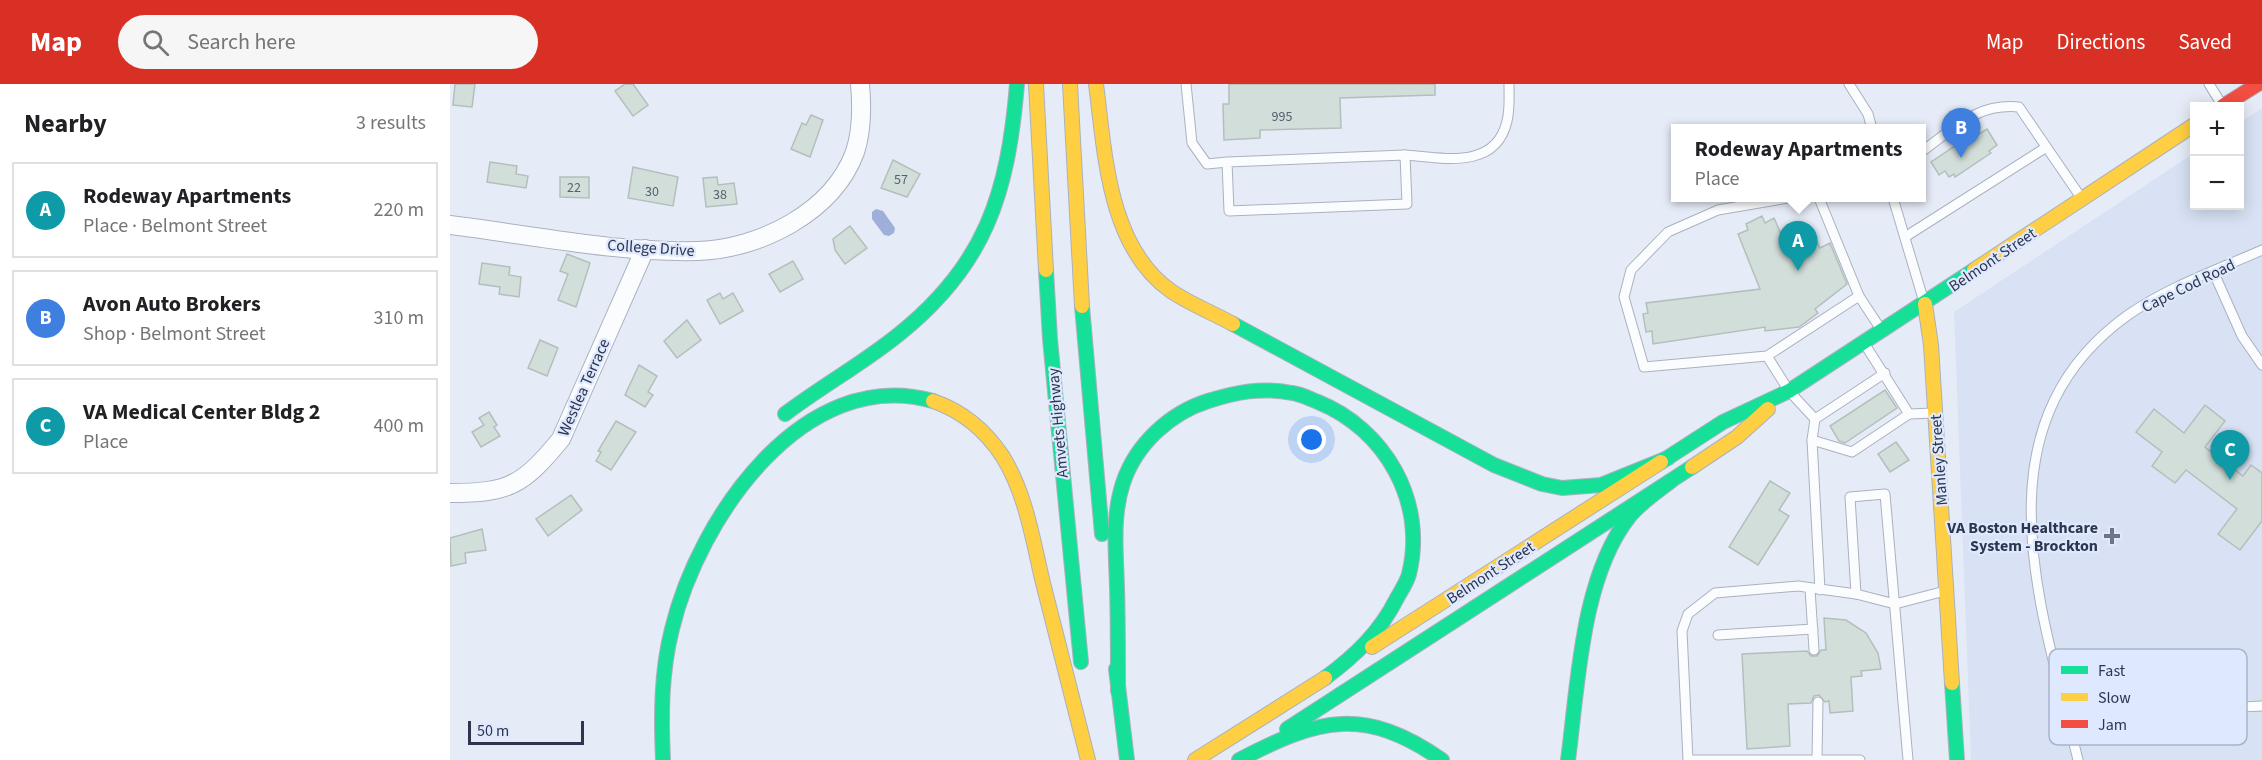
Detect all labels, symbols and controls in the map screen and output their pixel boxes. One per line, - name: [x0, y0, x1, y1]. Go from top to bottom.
- search box: [118, 15, 538, 69]
- text: Map: [30, 22, 82, 62]
- icon: search: [139, 26, 172, 59]
- text: Search here: [187, 26, 296, 58]
- text: Map: [1986, 27, 2024, 57]
- text: Directions: [2057, 27, 2145, 57]
- text: Saved: [2178, 27, 2232, 57]
- map controls: [2190, 102, 2244, 210]
- button: +: [2190, 102, 2244, 156]
- text: Nearby: [24, 105, 107, 142]
- house number: 995: [1272, 107, 1292, 127]
- text: 3 results: [356, 109, 426, 137]
- pin: B: [1942, 109, 1980, 158]
- popup: [1671, 124, 1926, 202]
- text: Rodeway Apartments: [1694, 133, 1903, 165]
- button: −: [2190, 156, 2244, 210]
- text: Place: [1694, 165, 1740, 193]
- house number: 57: [894, 170, 908, 190]
- house number: 22: [567, 178, 581, 198]
- text: Rodeway Apartments: [83, 180, 291, 212]
- house number: 30: [645, 182, 659, 202]
- house number: 38: [713, 185, 727, 205]
- text: A: [40, 196, 51, 224]
- text: 220 m: [374, 196, 424, 224]
- text: Place · Belmont Street: [83, 212, 267, 240]
- pin: A: [1778, 222, 1818, 271]
- street label: Belmont Street: [1945, 222, 2041, 297]
- street label: College Drive: [607, 234, 695, 262]
- street label: Cape Cod Road: [2138, 254, 2239, 318]
- text: Avon Auto Brokers: [83, 288, 261, 320]
- text: B: [39, 304, 52, 332]
- text: 310 m: [374, 304, 424, 332]
- text: Shop · Belmont Street: [83, 320, 266, 348]
- street label: Westlea Terrace: [553, 335, 615, 440]
- street label: Amvets Highway: [1042, 366, 1074, 479]
- text: VA Medical Center Bldg 2: [83, 396, 320, 428]
- text: C: [40, 412, 51, 440]
- text: 400 m: [374, 412, 424, 440]
- street label: Manley Street: [1925, 413, 1953, 506]
- your location: [1297, 425, 1326, 454]
- text: Place: [83, 428, 128, 456]
- pin: C: [2210, 430, 2250, 480]
- place label: VA Boston Healthcare System - Brockton: [1946, 517, 2098, 557]
- marker: VA Boston Healthcare System - Brockton: [2103, 527, 2121, 545]
- street label: Belmont Street: [1442, 536, 1539, 610]
- legend: [2049, 649, 2247, 745]
- text: Fast: [2098, 660, 2126, 682]
- text: Slow: [2098, 687, 2131, 709]
- text: Jam: [2098, 714, 2127, 736]
- scale bar: [468, 718, 584, 746]
- text: 50 m: [477, 720, 509, 742]

